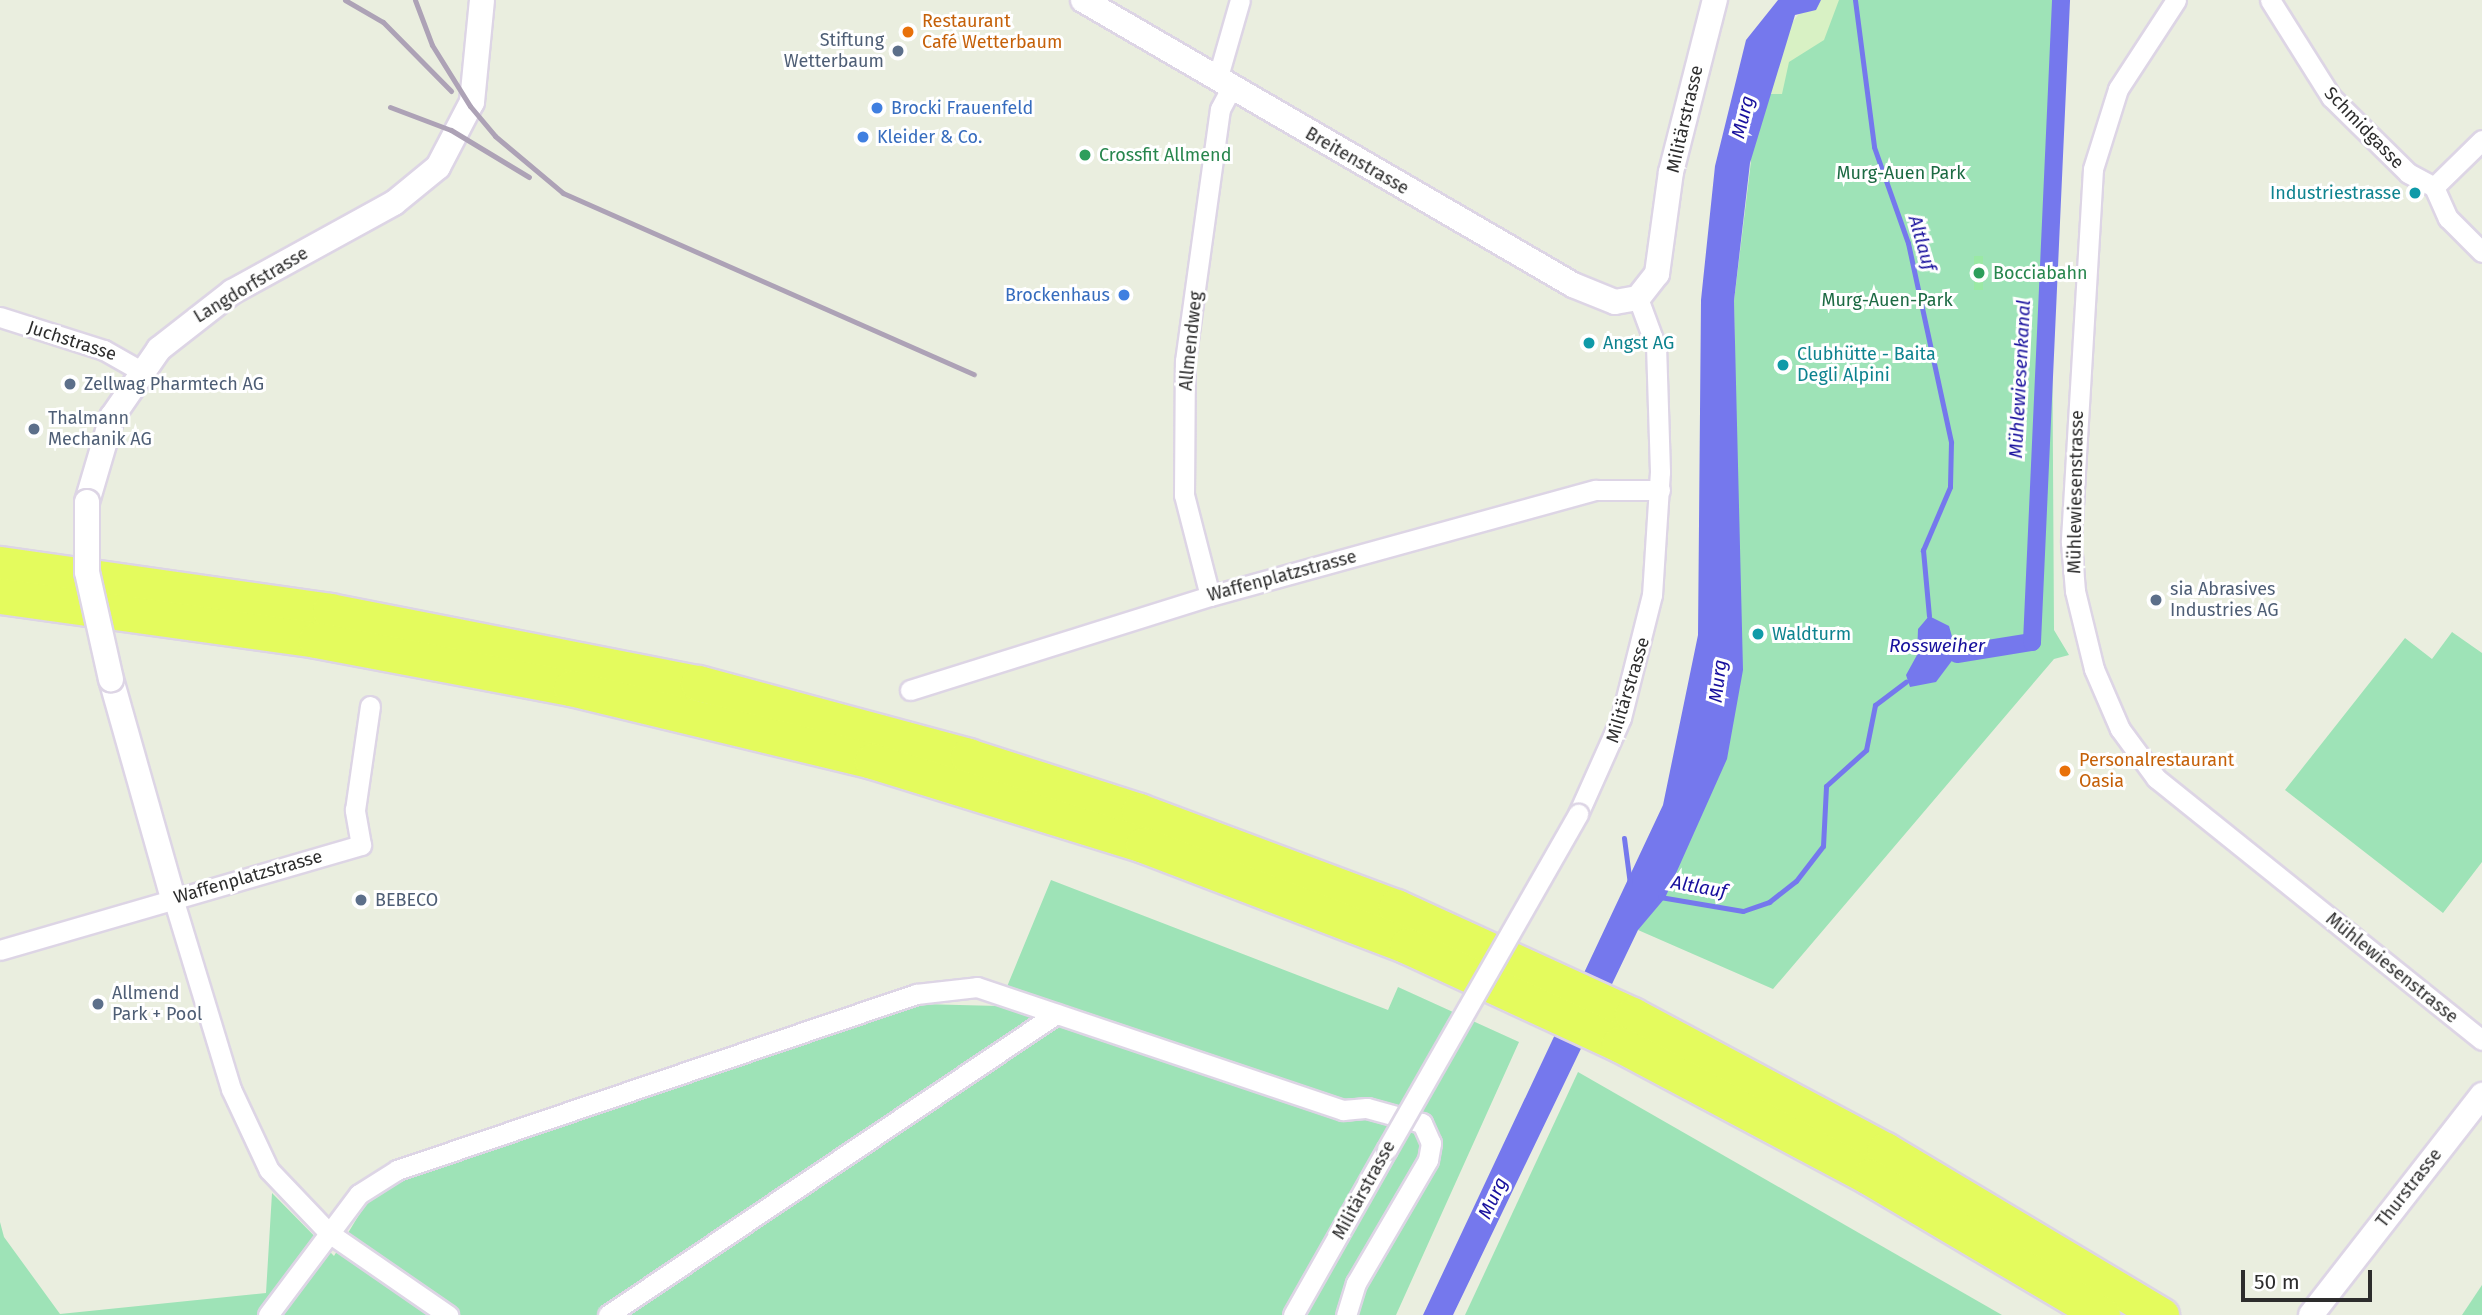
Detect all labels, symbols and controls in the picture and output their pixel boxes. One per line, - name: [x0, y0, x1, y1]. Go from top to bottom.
- place label: Restaurant Café Wetterbaum: [922, 11, 1062, 54]
- marker: Restaurant Café Wetterbaum: [900, 24, 916, 40]
- place label: Stiftung Wetterbaum: [784, 30, 884, 72]
- marker: Stiftung Wetterbaum: [890, 43, 906, 59]
- street label: Militärstrasse: [1662, 63, 1708, 175]
- street label: Schmidgasse: [2320, 83, 2408, 173]
- water label: Murg: [1727, 93, 1759, 141]
- place label: Brocki Frauenfeld: [891, 97, 1033, 119]
- marker: Brocki Frauenfeld: [869, 100, 885, 116]
- street label: Breitenstrasse: [1301, 123, 1413, 199]
- place label: Kleider & Co.: [877, 126, 982, 148]
- marker: Kleider & Co.: [855, 129, 871, 145]
- place label: Crossfit Allmend: [1099, 144, 1231, 166]
- marker: Crossfit Allmend: [1077, 147, 1093, 163]
- park label: Murg-Auen Park: [1837, 162, 1965, 184]
- place label: Industriestrasse: [2270, 182, 2401, 204]
- marker: Industriestrasse: [2407, 185, 2423, 201]
- water label: Altlauf: [1903, 213, 1941, 273]
- street label: Langdorfstrasse: [190, 242, 312, 328]
- place label: Bocciabahn: [1993, 262, 2088, 284]
- marker: Bocciabahn: [1971, 265, 1987, 281]
- place label: Brockenhaus: [1005, 284, 1110, 306]
- marker: Brockenhaus: [1116, 287, 1132, 303]
- park label: Murg-Auen-Park: [1821, 289, 1953, 311]
- street label: Allmendweg: [1175, 290, 1207, 392]
- water label: Mühlewiesenkanal: [2004, 299, 2036, 459]
- street label: Juchstrasse: [25, 316, 119, 366]
- place label: Angst AG: [1603, 332, 1674, 354]
- marker: Angst AG: [1581, 335, 1597, 351]
- place label: Clubhütte - Baita Degli Alpini: [1797, 344, 1936, 386]
- marker: Clubhütte - Baita Degli Alpini: [1775, 357, 1791, 373]
- place label: Zellwag Pharmtech AG: [84, 373, 264, 395]
- marker: Zellwag Pharmtech AG: [62, 376, 78, 392]
- place label: Thalmann Mechanik AG: [48, 408, 152, 450]
- street label: Mühlewiesenstrasse: [2064, 410, 2088, 574]
- marker: Thalmann Mechanik AG: [26, 421, 42, 437]
- street label: Waffenplatzstrasse: [1205, 546, 1359, 606]
- place label: sia Abrasives Industries AG: [2170, 579, 2279, 622]
- marker: sia Abrasives Industries AG: [2148, 592, 2164, 608]
- place label: Waldturm: [1772, 623, 1851, 645]
- marker: Waldturm: [1750, 626, 1766, 642]
- street label: Militärstrasse: [1602, 634, 1654, 746]
- water label: Rossweiher: [1889, 635, 1985, 657]
- water label: Murg: [1704, 658, 1732, 704]
- place label: Personalrestaurant Oasia: [2079, 750, 2234, 792]
- marker: Personalrestaurant Oasia: [2057, 763, 2073, 779]
- street label: Waffenplatzstrasse: [171, 845, 325, 909]
- water label: Altlauf: [1669, 871, 1729, 903]
- place label: BEBECO: [375, 889, 438, 911]
- marker: BEBECO: [353, 892, 369, 908]
- street label: Mühlewiesenstrasse: [2322, 908, 2462, 1028]
- place label: Allmend Park + Pool: [112, 983, 202, 1026]
- marker: Allmend Park + Pool: [90, 996, 106, 1012]
- street label: Militärstrasse: [1328, 1137, 1400, 1243]
- street label: Thurstrasse: [2371, 1144, 2447, 1232]
- water label: Murg: [1474, 1174, 1512, 1222]
- scale bar: [2244, 1256, 2375, 1300]
- text: 50 m: [2254, 1269, 2300, 1295]

